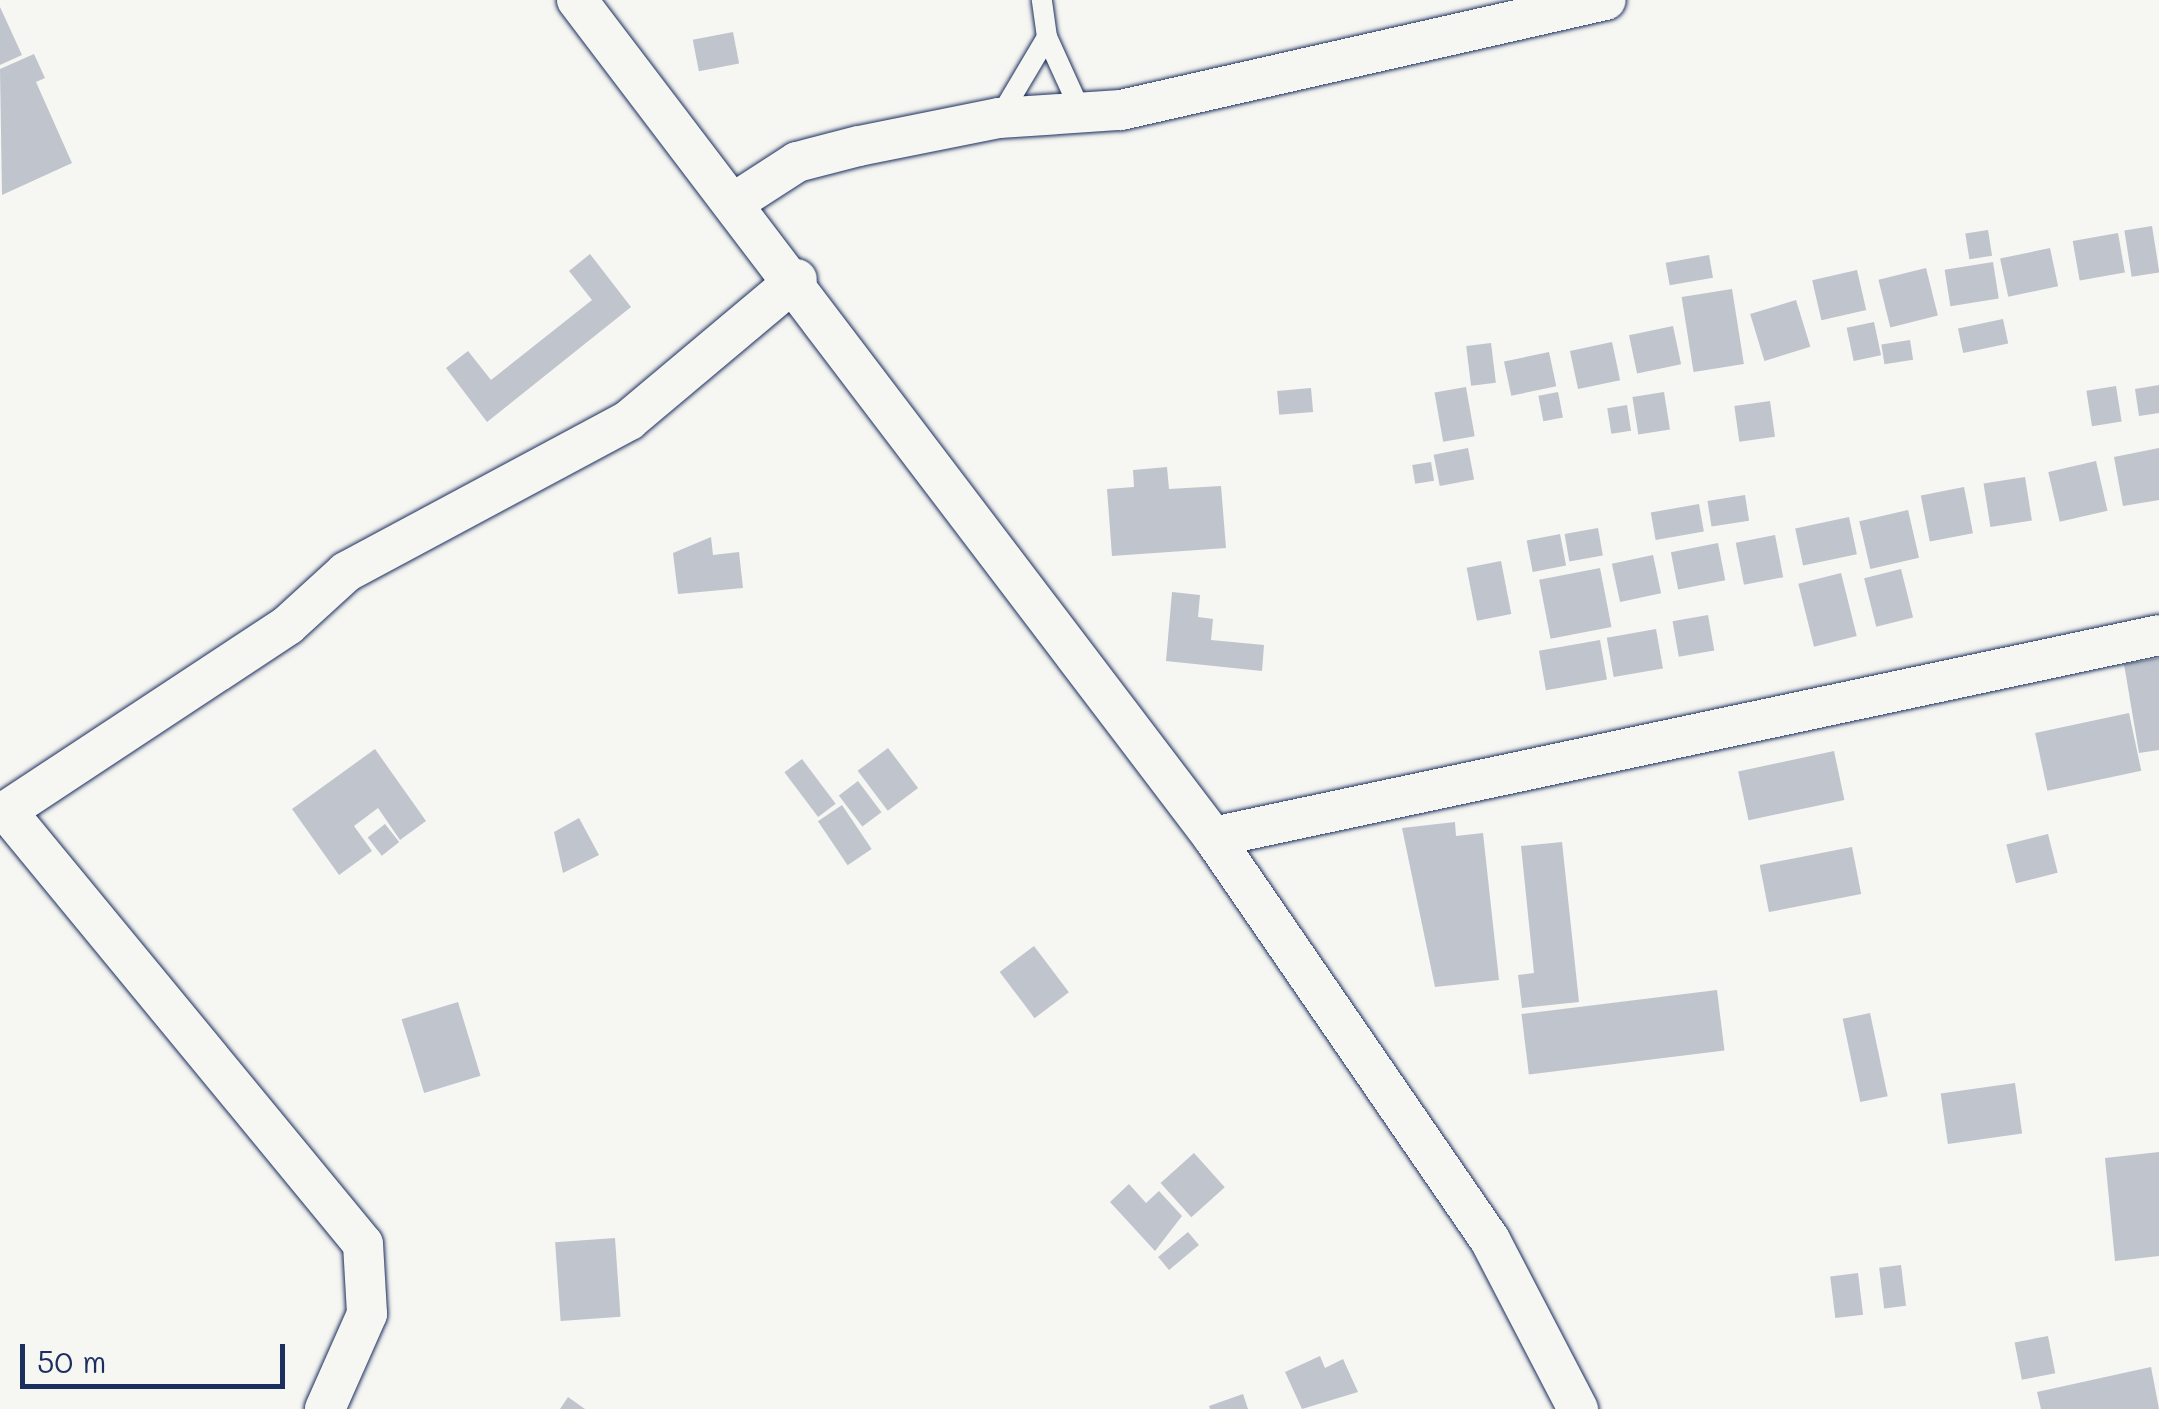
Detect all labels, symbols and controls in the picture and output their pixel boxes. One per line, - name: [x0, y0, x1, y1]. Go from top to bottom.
- scale bar: [25, 1324, 290, 1386]
- text: 50 m: [37, 1341, 107, 1381]

